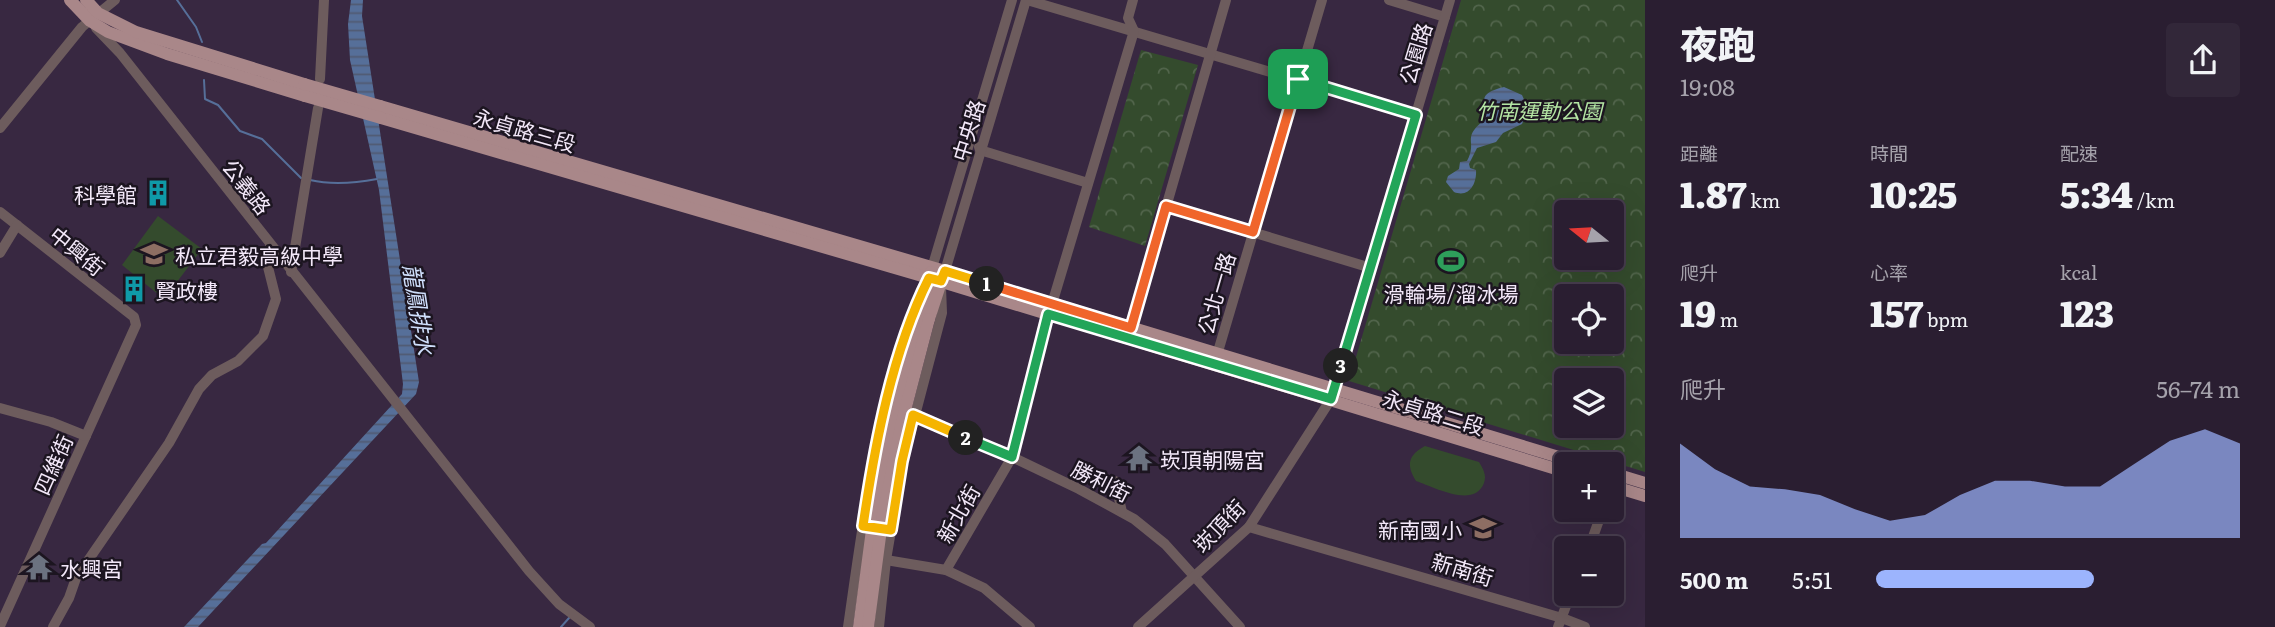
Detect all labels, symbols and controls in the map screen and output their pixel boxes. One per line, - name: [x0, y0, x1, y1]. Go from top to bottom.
- text: 夜跑: [1680, 14, 1756, 71]
- street label: 公園路: [1390, 18, 1438, 88]
- button: share: [2166, 23, 2240, 97]
- pin: [1268, 49, 1328, 109]
- icon: arrive: [1279, 60, 1317, 98]
- text: 19:08: [1680, 69, 1735, 103]
- park label: 竹南運動公園: [1476, 94, 1605, 125]
- street label: 中央路: [943, 95, 991, 165]
- street label: 永貞路三段: [470, 100, 580, 158]
- text: 距離: [1680, 139, 1718, 167]
- text: 時間: [1870, 139, 1908, 167]
- text: 配速: [2060, 139, 2098, 167]
- street label: 公義路: [216, 152, 280, 220]
- text: 1.87: [1680, 167, 1746, 219]
- text: 10:25: [1870, 167, 1957, 219]
- text: 5:34: [2060, 167, 2133, 219]
- place label: 科學館: [74, 178, 137, 209]
- building icon: 科學館: [143, 178, 173, 208]
- text: km: [1746, 186, 1780, 214]
- text: /km: [2133, 186, 2175, 214]
- north arrow: [1554, 200, 1624, 270]
- map controls: [1554, 200, 1624, 606]
- street label: 中興街: [44, 218, 112, 282]
- school or university icon: 私立君毅高級中學: [139, 239, 169, 269]
- place label: 私立君毅高級中學: [175, 239, 343, 270]
- sports icon: 滑輪場/溜冰場: [1436, 246, 1466, 276]
- street label: 公北一路: [1189, 248, 1241, 338]
- text: 爬升: [1680, 258, 1718, 286]
- text: 心率: [1870, 258, 1908, 286]
- text: kcal: [2060, 258, 2097, 286]
- water label: 龍鳳排水: [396, 261, 444, 358]
- pin: 1: [970, 266, 1004, 302]
- text: 1: [983, 269, 990, 297]
- building icon: 賢政樓: [119, 274, 149, 304]
- place label: 賢政樓: [155, 274, 218, 305]
- place label: 滑輪場/溜冰場: [1384, 277, 1519, 308]
- button: locate: [1554, 284, 1624, 354]
- text: 19: [1680, 286, 1716, 338]
- text: 157: [1870, 286, 1923, 338]
- text: 123: [2060, 286, 2114, 338]
- text: m: [1716, 305, 1738, 333]
- text: bpm: [1923, 305, 1968, 333]
- pin: 3: [1324, 348, 1358, 384]
- text: 3: [1335, 351, 1346, 379]
- button: layers: [1554, 368, 1624, 438]
- text: 爬升: [1680, 371, 1726, 405]
- text: 56–74 m: [2156, 371, 2240, 405]
- street label: 永貞路二段: [1379, 381, 1489, 441]
- pin: 2: [948, 420, 984, 456]
- text: 2: [960, 423, 971, 451]
- street label: 四維街: [25, 429, 79, 499]
- temple icon: 崁頂朝陽宮: [1124, 443, 1154, 473]
- place label: 崁頂朝陽宮: [1160, 443, 1265, 474]
- street label: 勝利街: [1067, 452, 1137, 508]
- button: +: [1554, 452, 1624, 522]
- street label: 新北街: [928, 478, 986, 548]
- street label: 崁頂街: [1185, 492, 1251, 558]
- place label: 新南國小: [1378, 513, 1462, 544]
- school or university icon: 新南國小: [1468, 513, 1498, 543]
- button: −: [1554, 536, 1624, 606]
- street label: 新南街: [1428, 544, 1498, 592]
- temple icon: 水興宮: [24, 552, 54, 582]
- place label: 水興宮: [60, 552, 123, 583]
- text: 500 m: [1680, 562, 1748, 596]
- text: 5:51: [1792, 562, 1832, 596]

